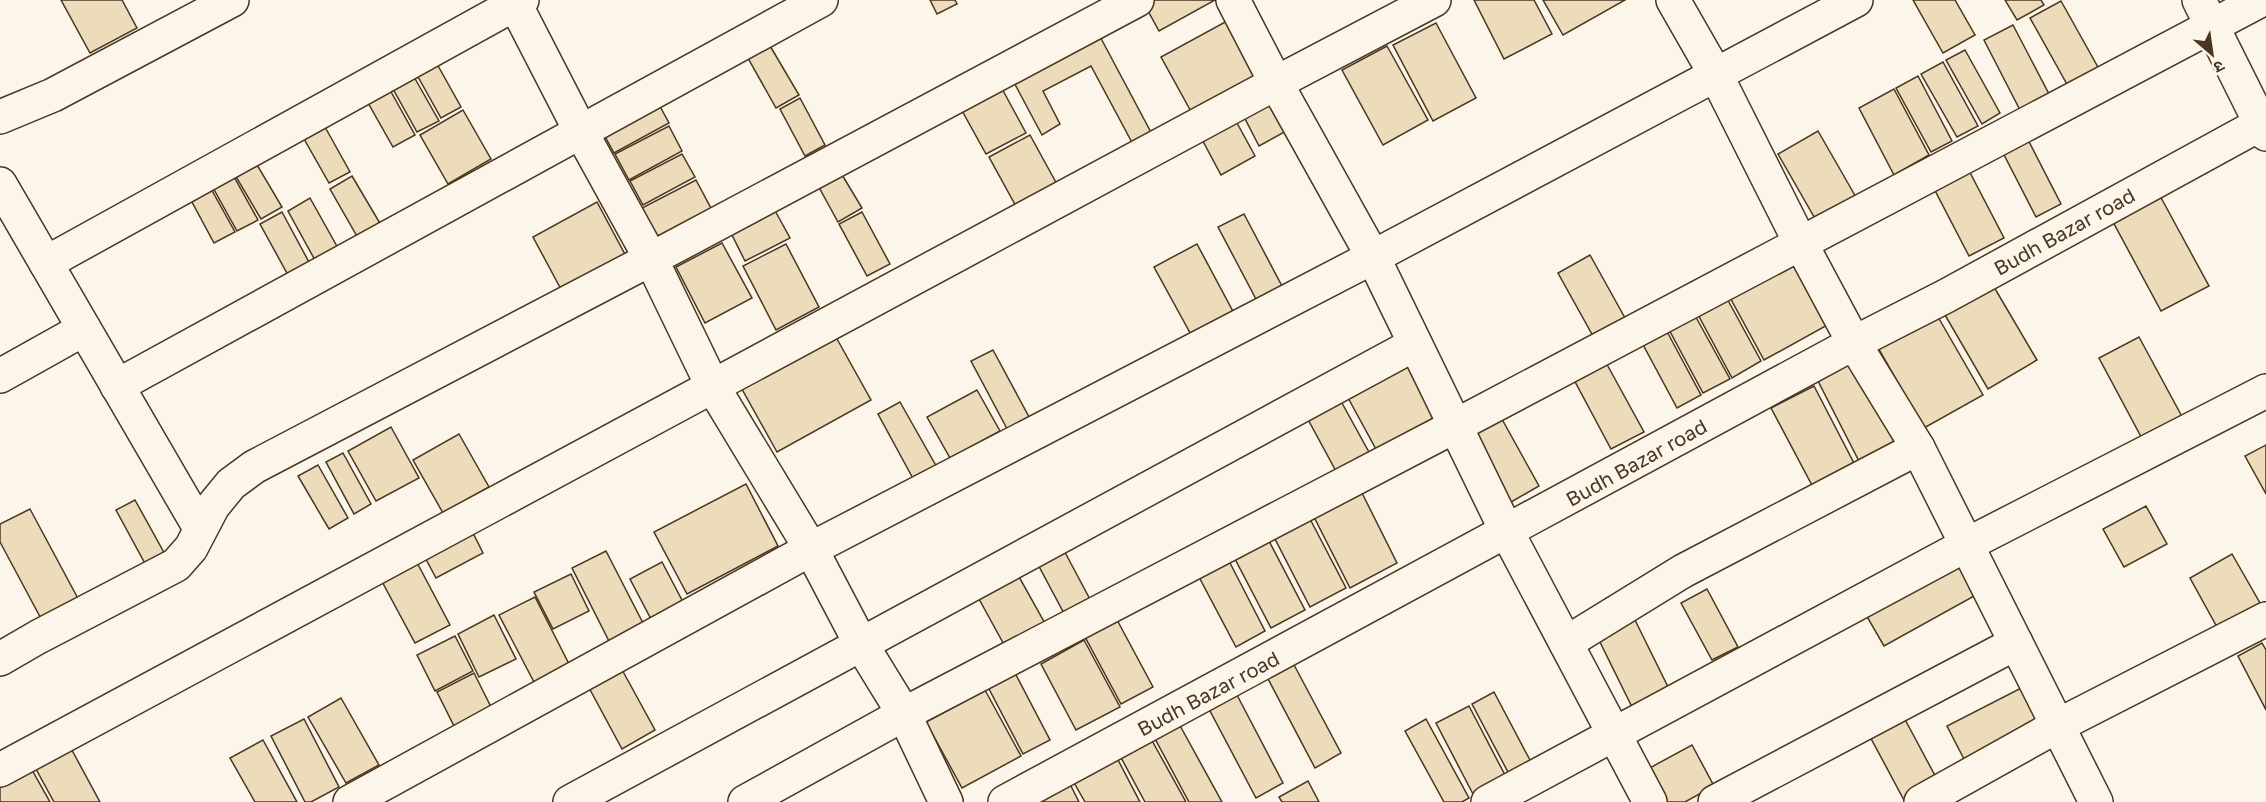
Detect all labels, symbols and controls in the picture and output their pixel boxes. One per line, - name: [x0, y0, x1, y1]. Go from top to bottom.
- north arrow: [2182, 24, 2242, 84]
- text: उ: [2210, 56, 2228, 78]
- street label: Budh Bazar road: [1989, 182, 2139, 280]
- street label: Budh Bazar road: [1561, 413, 1711, 511]
- street label: Budh Bazar road: [1133, 645, 1283, 741]

